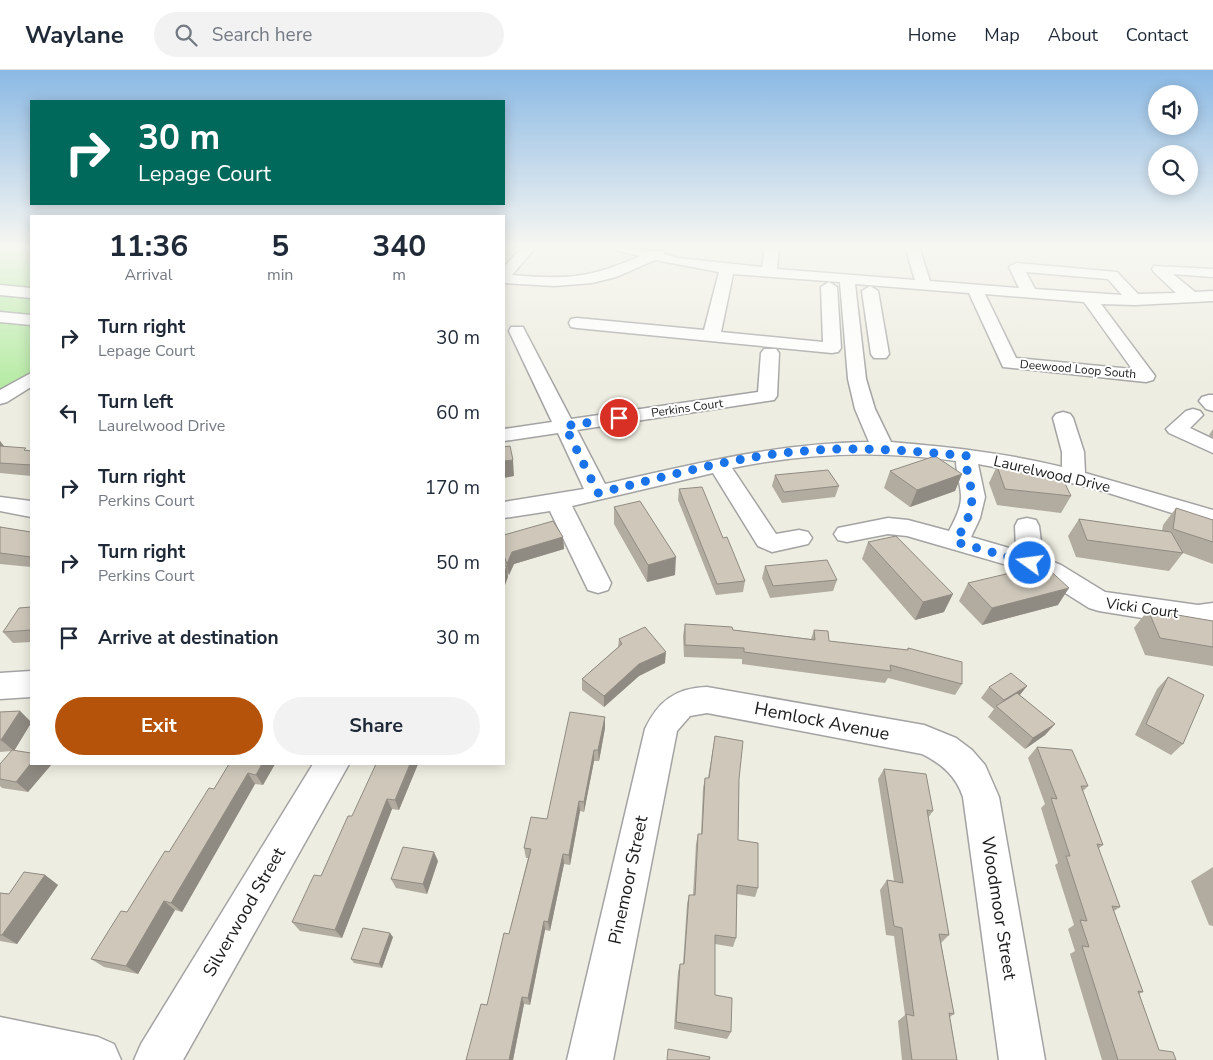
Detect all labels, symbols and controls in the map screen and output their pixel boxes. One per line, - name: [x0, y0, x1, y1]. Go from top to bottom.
- search box: [154, 12, 504, 57]
- text: Waylane: [25, 19, 124, 51]
- icon: search: [172, 21, 200, 49]
- text: Search here: [212, 22, 312, 48]
- text: Home: [908, 23, 956, 47]
- text: Map: [984, 23, 1020, 47]
- text: About: [1048, 23, 1098, 47]
- text: Contact: [1126, 23, 1188, 47]
- map controls: [1148, 85, 1198, 195]
- button: sound: [1148, 85, 1198, 135]
- text: 30 m: [138, 114, 220, 161]
- icon: right: [55, 120, 120, 185]
- button: search: [1148, 145, 1198, 195]
- text: Lepage Court: [138, 159, 271, 189]
- text: 11:36: [109, 226, 188, 267]
- text: 5: [271, 226, 289, 267]
- text: 340: [372, 226, 426, 267]
- text: Arrival: [124, 264, 173, 286]
- text: min: [267, 264, 293, 286]
- text: m: [392, 264, 406, 286]
- text: Turn right: [98, 314, 185, 340]
- icon: right: [55, 324, 83, 352]
- text: 30 m: [436, 325, 480, 351]
- text: Lepage Court: [98, 340, 195, 362]
- street label: Deewood Loop South: [1019, 356, 1137, 382]
- text: Turn left: [98, 389, 173, 415]
- street label: Perkins Court: [650, 395, 725, 421]
- pin: [598, 397, 640, 439]
- icon: left: [55, 399, 83, 427]
- text: 60 m: [436, 400, 480, 426]
- icon: arrive: [605, 404, 633, 432]
- text: Laurelwood Drive: [98, 415, 225, 437]
- street label: Laurelwood Drive: [992, 451, 1112, 497]
- text: Turn right: [98, 464, 185, 490]
- icon: right: [55, 474, 83, 502]
- text: 170 m: [425, 475, 480, 501]
- text: Perkins Court: [98, 490, 194, 512]
- position arrow: [1003, 536, 1055, 588]
- text: Turn right: [98, 539, 185, 565]
- icon: right: [55, 549, 83, 577]
- text: 50 m: [436, 550, 480, 576]
- text: Perkins Court: [98, 565, 194, 587]
- street label: Vicki Court: [1104, 593, 1180, 623]
- icon: arrive: [55, 624, 83, 652]
- text: Arrive at destination: [98, 625, 279, 651]
- text: 30 m: [436, 625, 480, 651]
- street label: Hemlock Avenue: [752, 696, 892, 746]
- button: Exit: [55, 697, 263, 755]
- button: Share: [273, 697, 480, 755]
- street label: Pinemoor Street: [603, 813, 653, 947]
- street label: Woodmoor Street: [976, 835, 1022, 982]
- street label: Silverwood Street: [197, 842, 291, 981]

